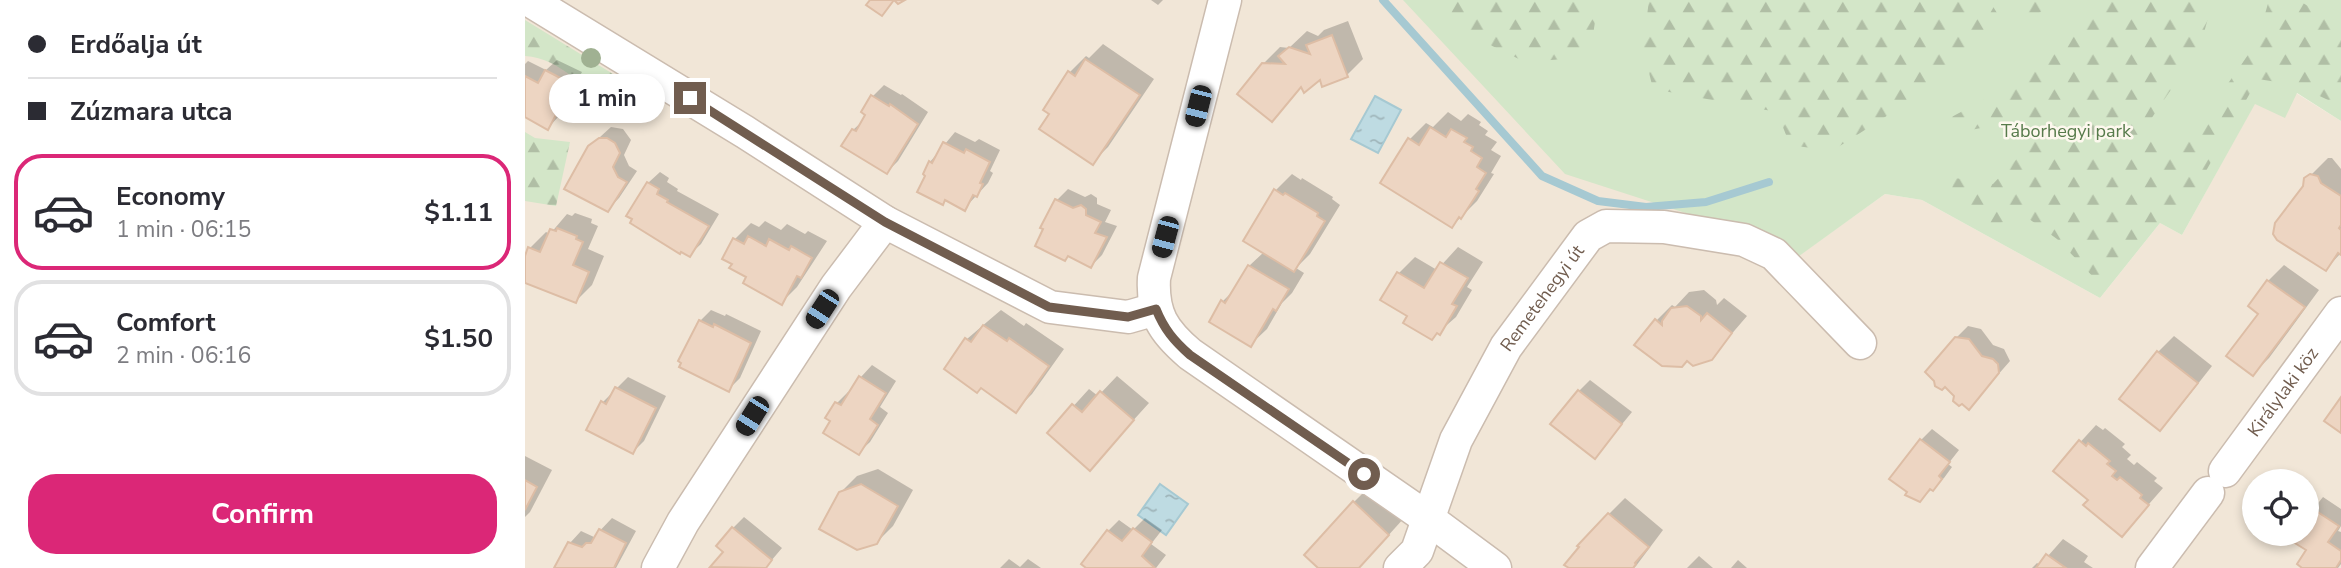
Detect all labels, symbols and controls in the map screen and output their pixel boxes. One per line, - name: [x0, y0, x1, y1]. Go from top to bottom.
- text: Erdőalja út: [70, 27, 202, 62]
- callout: 1 min: [550, 74, 665, 122]
- route end: [674, 82, 706, 114]
- text: 1 min: [577, 83, 637, 114]
- car: [1183, 83, 1214, 129]
- text: Zúzmara utca: [70, 94, 233, 129]
- park label: Táborhegyi park: [2001, 119, 2132, 143]
- text: Economy: [116, 179, 225, 214]
- icon: car: [32, 181, 95, 244]
- text: $1.11: [424, 195, 493, 230]
- text: 1 min · 06:15: [116, 214, 251, 245]
- car: [1150, 214, 1181, 260]
- street label: Remetehegyi út: [1495, 239, 1590, 356]
- car: [802, 286, 843, 332]
- text: Comfort: [116, 305, 216, 340]
- icon: car: [32, 307, 95, 370]
- text: $1.50: [424, 321, 493, 356]
- text: 2 min · 06:16: [116, 340, 251, 371]
- street label: Királylaki köz: [2242, 342, 2324, 442]
- car: [732, 393, 773, 439]
- route start: [1348, 458, 1380, 490]
- map controls: [2242, 469, 2319, 546]
- button: locate: [2242, 469, 2319, 546]
- button: Confirm: [28, 474, 497, 554]

